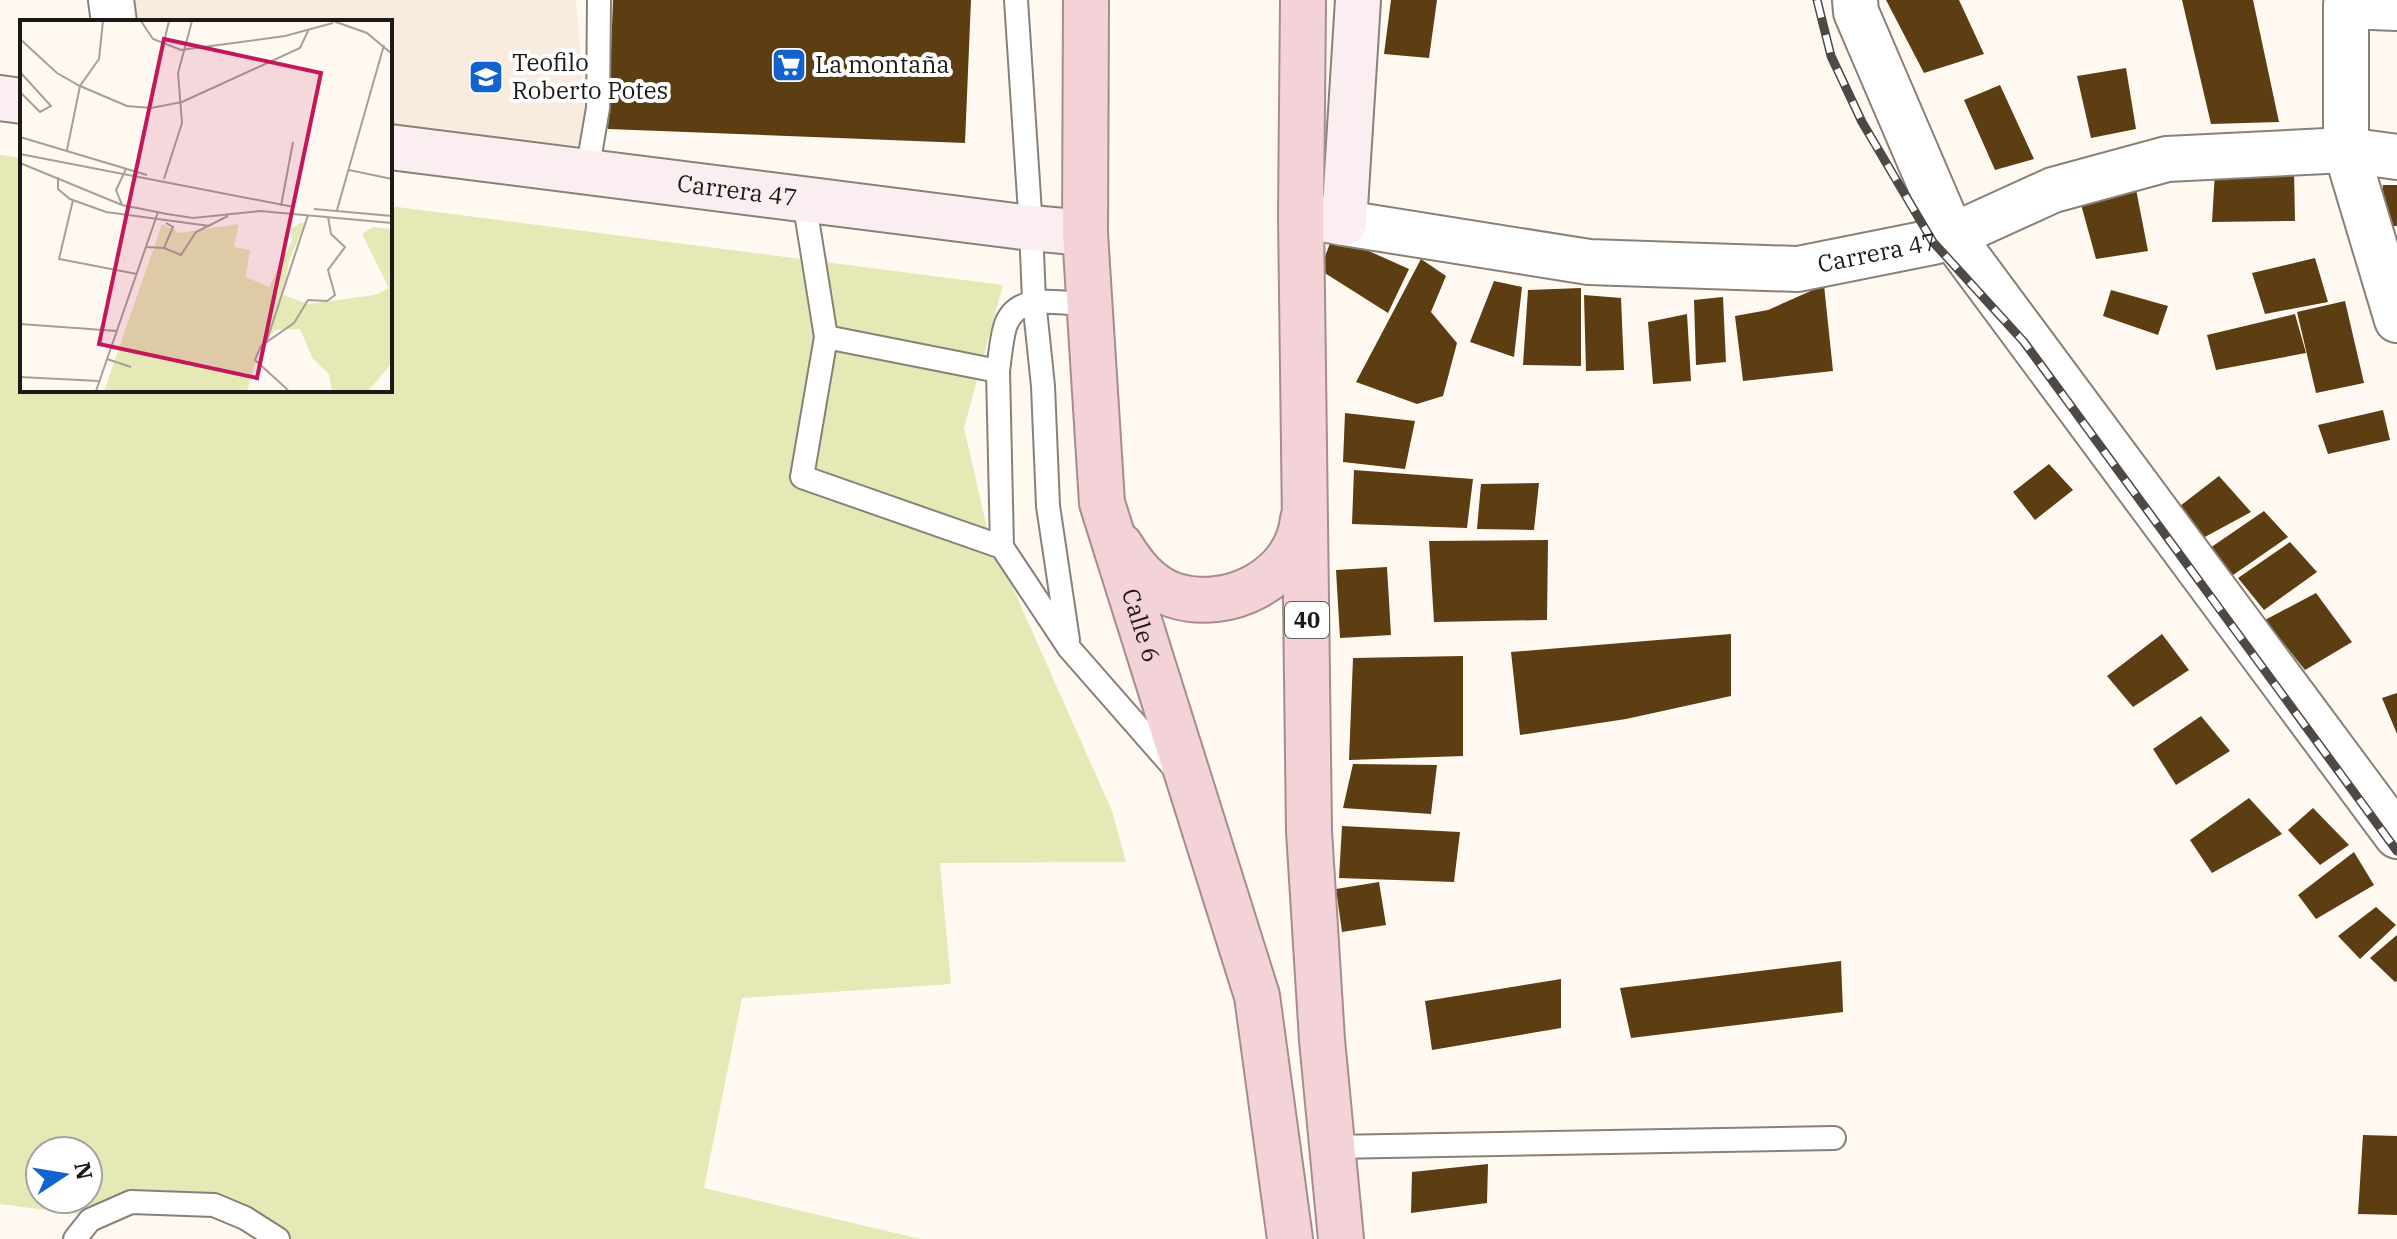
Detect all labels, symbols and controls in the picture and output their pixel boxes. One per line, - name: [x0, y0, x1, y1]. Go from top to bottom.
- inset map: [20, 20, 392, 392]
- place label: Teofilo Roberto Potes: [512, 46, 668, 106]
- supermarket icon: La montaña: [770, 46, 808, 84]
- place label: La montaña: [815, 48, 950, 80]
- school or university icon: Teofilo Roberto Potes: [467, 58, 505, 96]
- street label: Carrera 47: [675, 166, 799, 213]
- street label: Carrera 47: [1815, 225, 1939, 280]
- street label: Calle 6: [1115, 584, 1168, 666]
- road number: 40: [1285, 602, 1329, 638]
- north arrow: [24, 1135, 104, 1215]
- text: N: [68, 1159, 100, 1182]

